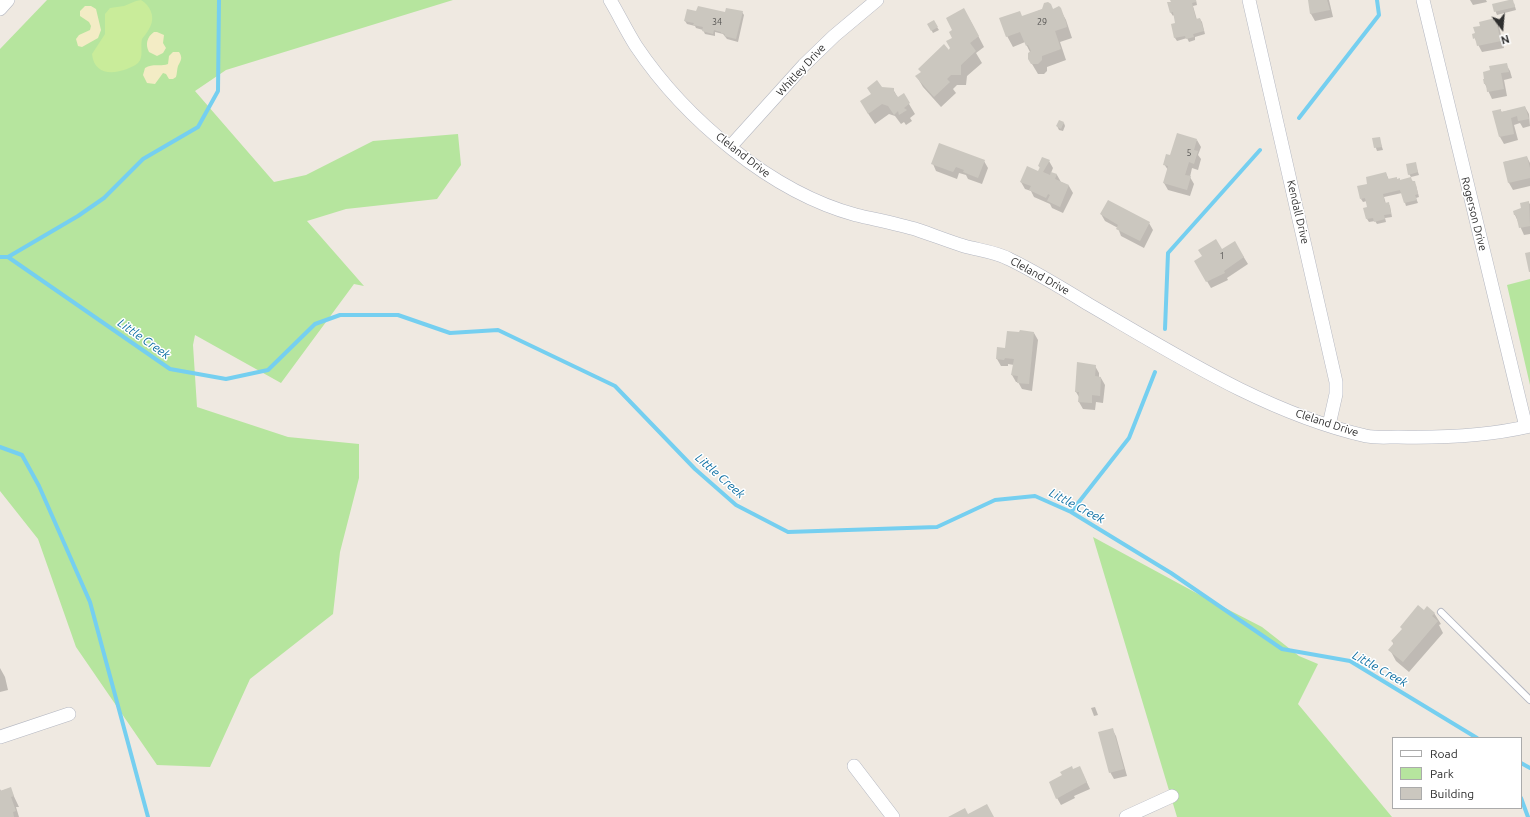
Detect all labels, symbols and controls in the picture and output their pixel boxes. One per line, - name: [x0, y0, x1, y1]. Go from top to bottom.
- north arrow: [1482, 8, 1522, 48]
- house number: 34: [712, 17, 722, 27]
- house number: 29: [1037, 17, 1047, 27]
- text: N: [1500, 33, 1511, 46]
- street label: Whitley Drive: [774, 41, 828, 99]
- street label: Cleland Drive: [713, 130, 773, 180]
- house number: 5: [1186, 148, 1192, 158]
- street label: Rogerson Drive: [1458, 176, 1490, 252]
- street label: Kendall Drive: [1284, 179, 1312, 245]
- house number: 1: [1219, 251, 1225, 261]
- street label: Cleland Drive: [1008, 254, 1072, 298]
- water label: Little Creek: [115, 316, 173, 362]
- street label: Cleland Drive: [1294, 407, 1360, 439]
- water label: Little Creek: [692, 451, 748, 501]
- water label: Little Creek: [1047, 485, 1107, 527]
- water label: Little Creek: [1350, 648, 1410, 690]
- legend: [1392, 737, 1522, 809]
- text: Road: [1430, 747, 1458, 760]
- text: Park: [1430, 767, 1454, 780]
- text: Building: [1430, 787, 1474, 800]

